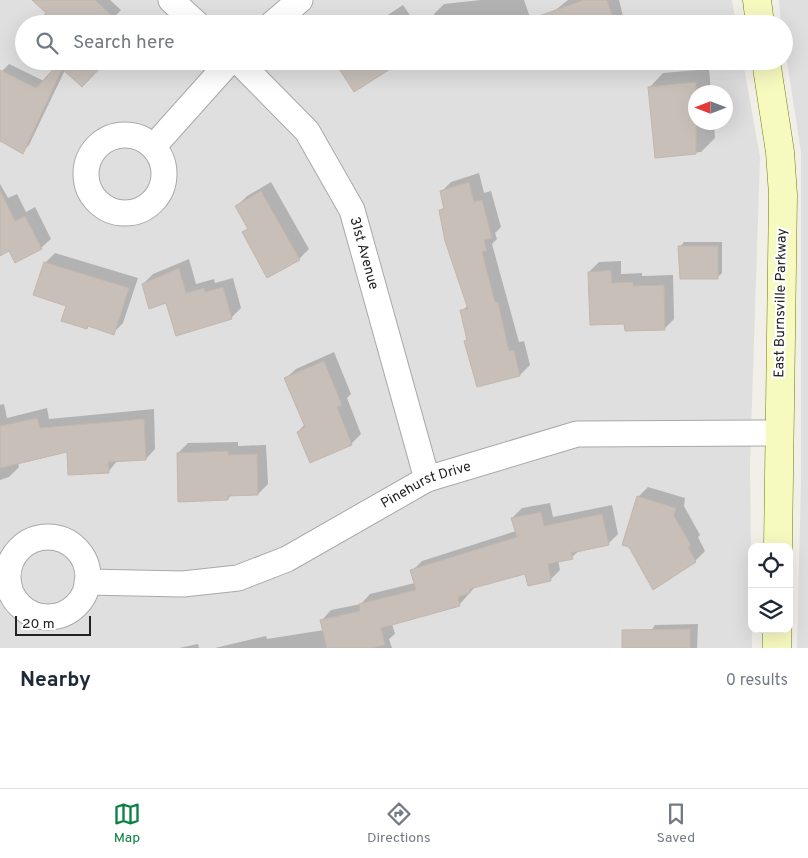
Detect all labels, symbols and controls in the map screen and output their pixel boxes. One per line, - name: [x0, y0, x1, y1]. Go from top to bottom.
- search box: [15, 15, 793, 70]
- icon: search: [33, 29, 61, 57]
- text: Search here: [73, 31, 175, 55]
- north arrow: [688, 85, 733, 130]
- street label: 31st Avenue: [346, 215, 382, 291]
- street label: East Burnsville Parkway: [771, 228, 791, 378]
- street label: Pinehurst Drive: [378, 458, 473, 512]
- map controls: [748, 543, 793, 633]
- button: locate: [748, 543, 793, 588]
- button: layers: [748, 588, 793, 633]
- scale bar: [15, 613, 91, 636]
- text: 20 m: [22, 616, 55, 633]
- text: Nearby: [20, 667, 91, 694]
- text: 0 results: [726, 671, 788, 691]
- tab: Map: [113, 800, 141, 847]
- tab: Directions: [367, 800, 431, 847]
- tab: Saved: [657, 800, 695, 847]

